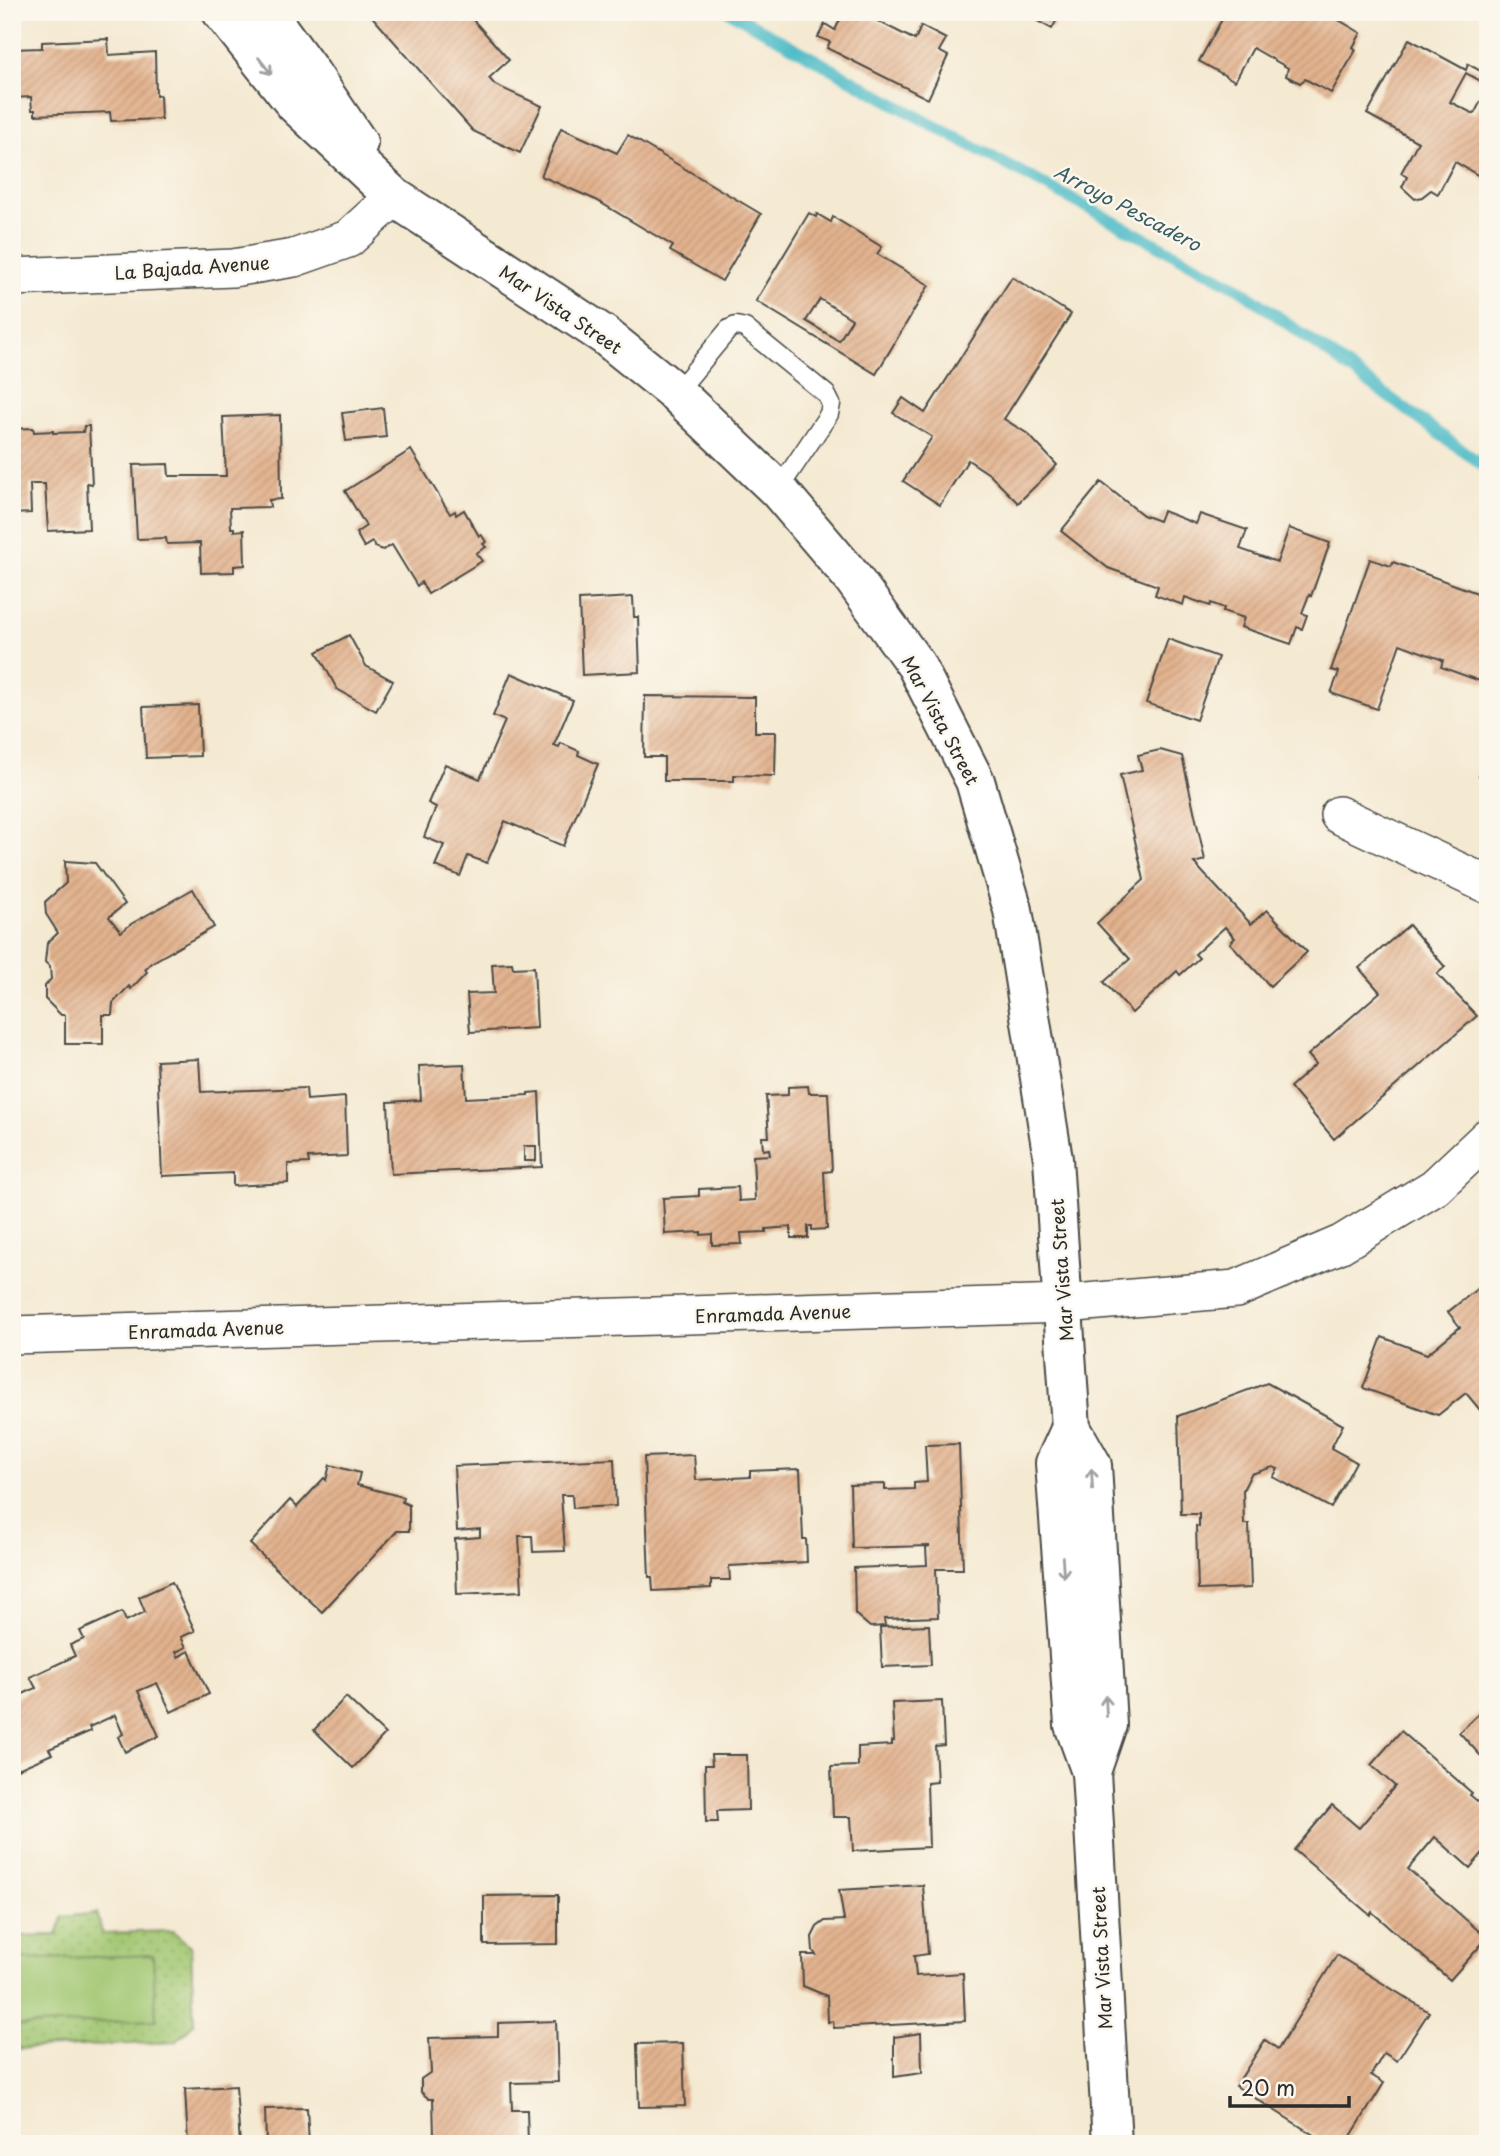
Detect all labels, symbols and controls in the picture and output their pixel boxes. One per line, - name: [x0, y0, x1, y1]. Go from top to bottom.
- one-way arrow: [257, 56, 272, 75]
- water label: Arroyo Pescadero: [1050, 157, 1207, 258]
- street label: La Bajada Avenue: [114, 248, 271, 286]
- street label: Mar Vista Street: [494, 258, 628, 360]
- street label: Mar Vista Street: [896, 651, 986, 789]
- street label: Mar Vista Street: [1043, 1198, 1079, 1342]
- street label: Enramada Avenue: [695, 1297, 852, 1329]
- street label: Enramada Avenue: [128, 1313, 285, 1345]
- one-way arrow: [1086, 1468, 1099, 1491]
- one-way arrow: [1057, 1555, 1070, 1577]
- one-way arrow: [1099, 1695, 1112, 1718]
- street label: Mar Vista Street: [1084, 1886, 1118, 2030]
- scale bar: [1230, 2065, 1350, 2109]
- text: 20 m: [1241, 2071, 1295, 2103]

